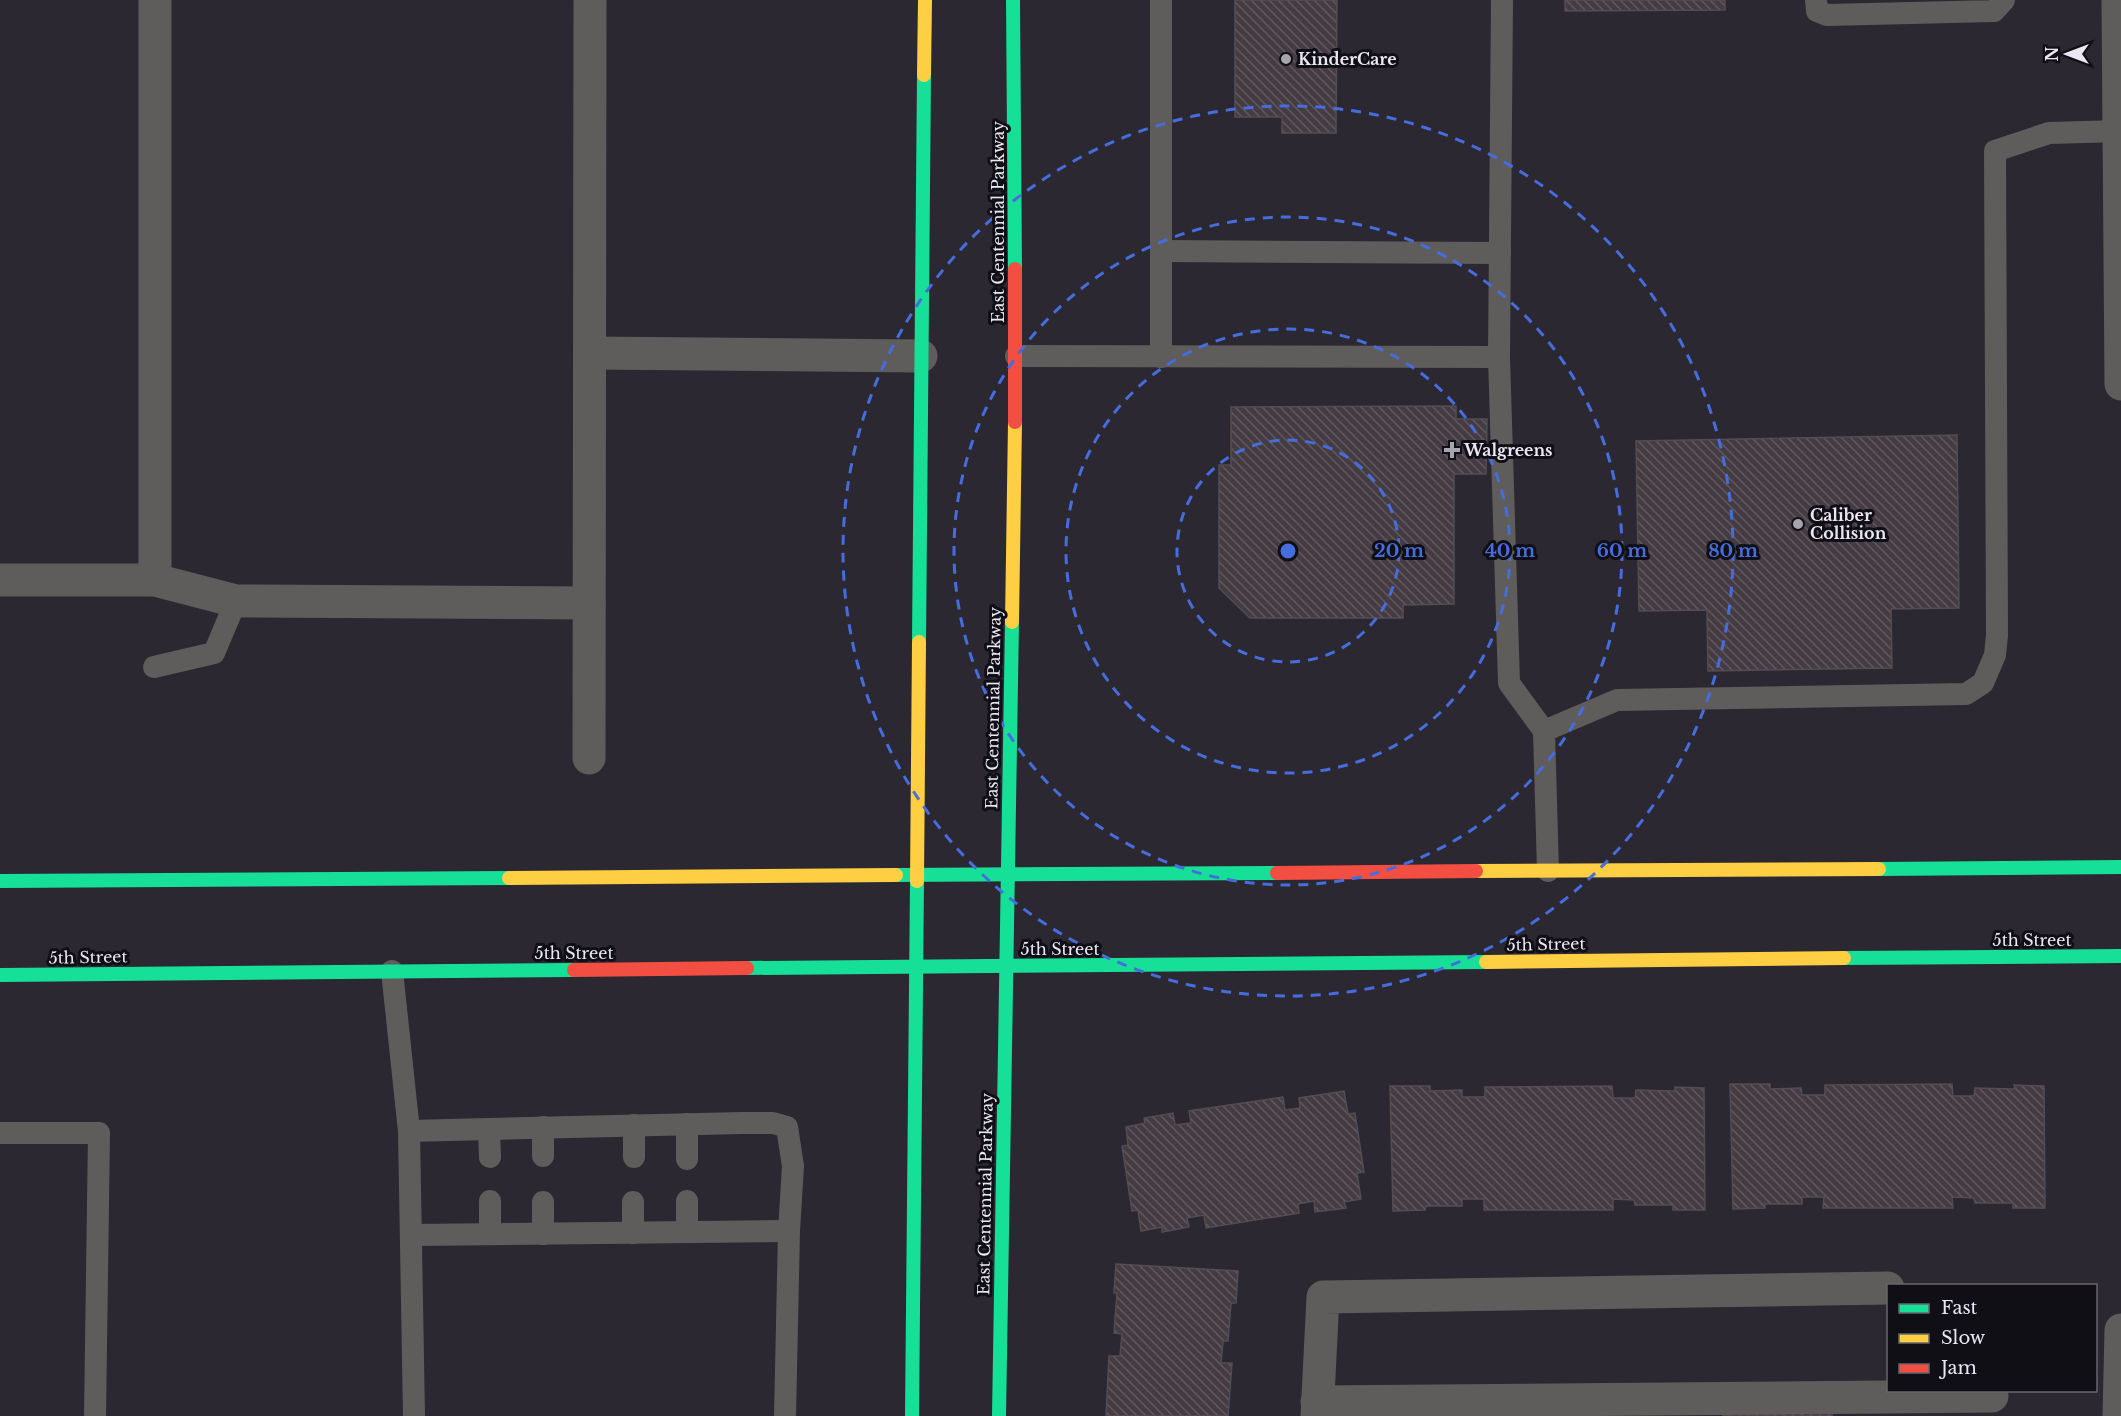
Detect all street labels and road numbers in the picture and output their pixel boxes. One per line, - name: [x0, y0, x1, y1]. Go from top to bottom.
- street label: East Centennial Parkway: [988, 120, 1008, 323]
- street label: East Centennial Parkway: [981, 606, 1005, 809]
- street label: 5th Street: [1993, 930, 2071, 950]
- street label: 5th Street: [1506, 933, 1586, 955]
- street label: 5th Street: [1021, 939, 1099, 959]
- street label: 5th Street: [535, 943, 613, 963]
- street label: 5th Street: [48, 946, 128, 968]
- street label: East Centennial Parkway: [973, 1092, 997, 1295]

